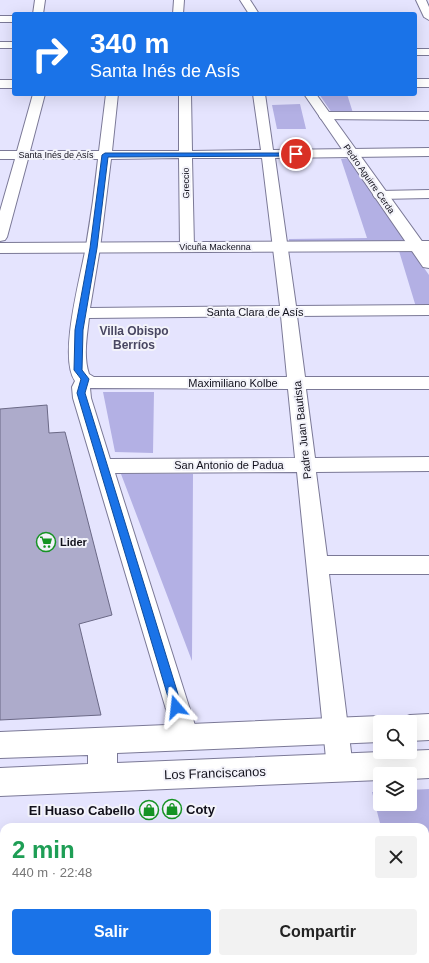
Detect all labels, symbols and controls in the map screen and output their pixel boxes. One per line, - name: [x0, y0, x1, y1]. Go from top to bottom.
- icon: right: [24, 28, 76, 80]
- text: 340 m: [90, 28, 169, 59]
- text: Santa Inés de Asís: [90, 61, 240, 81]
- pin: [279, 137, 313, 171]
- icon: arrive: [285, 143, 307, 165]
- street label: Pedro Aguirre Cerda: [341, 143, 397, 215]
- street label: Santa Inés de Asís: [18, 150, 94, 160]
- street label: Greccio: [181, 167, 191, 199]
- street label: Vicuña Mackenna: [179, 242, 251, 252]
- street label: Santa Clara de Asís: [206, 306, 304, 318]
- district label: Villa Obispo Berríos: [99, 324, 169, 352]
- street label: Maximiliano Kolbe: [188, 377, 278, 389]
- street label: Padre Juan Bautista: [291, 379, 313, 480]
- street label: San Antonio de Padua: [174, 459, 285, 471]
- supermarket icon: Lider: [35, 531, 57, 553]
- place label: Lider: [60, 536, 88, 548]
- position arrow: [155, 686, 197, 728]
- map controls: [373, 715, 417, 811]
- button: search: [373, 715, 417, 759]
- street label: Los Franciscanos: [164, 764, 267, 782]
- button: layers: [373, 767, 417, 811]
- shop icon: Coty: [161, 798, 183, 820]
- shop icon: El Huaso Cabello: [138, 799, 160, 821]
- place label: Coty: [186, 802, 216, 817]
- place label: El Huaso Cabello: [29, 803, 135, 818]
- text: 2 min: [12, 836, 75, 863]
- button: close: [375, 836, 417, 878]
- text: 440 m · 22:48: [12, 865, 92, 880]
- button: Salir: [12, 909, 211, 955]
- button: Compartir: [219, 909, 417, 955]

